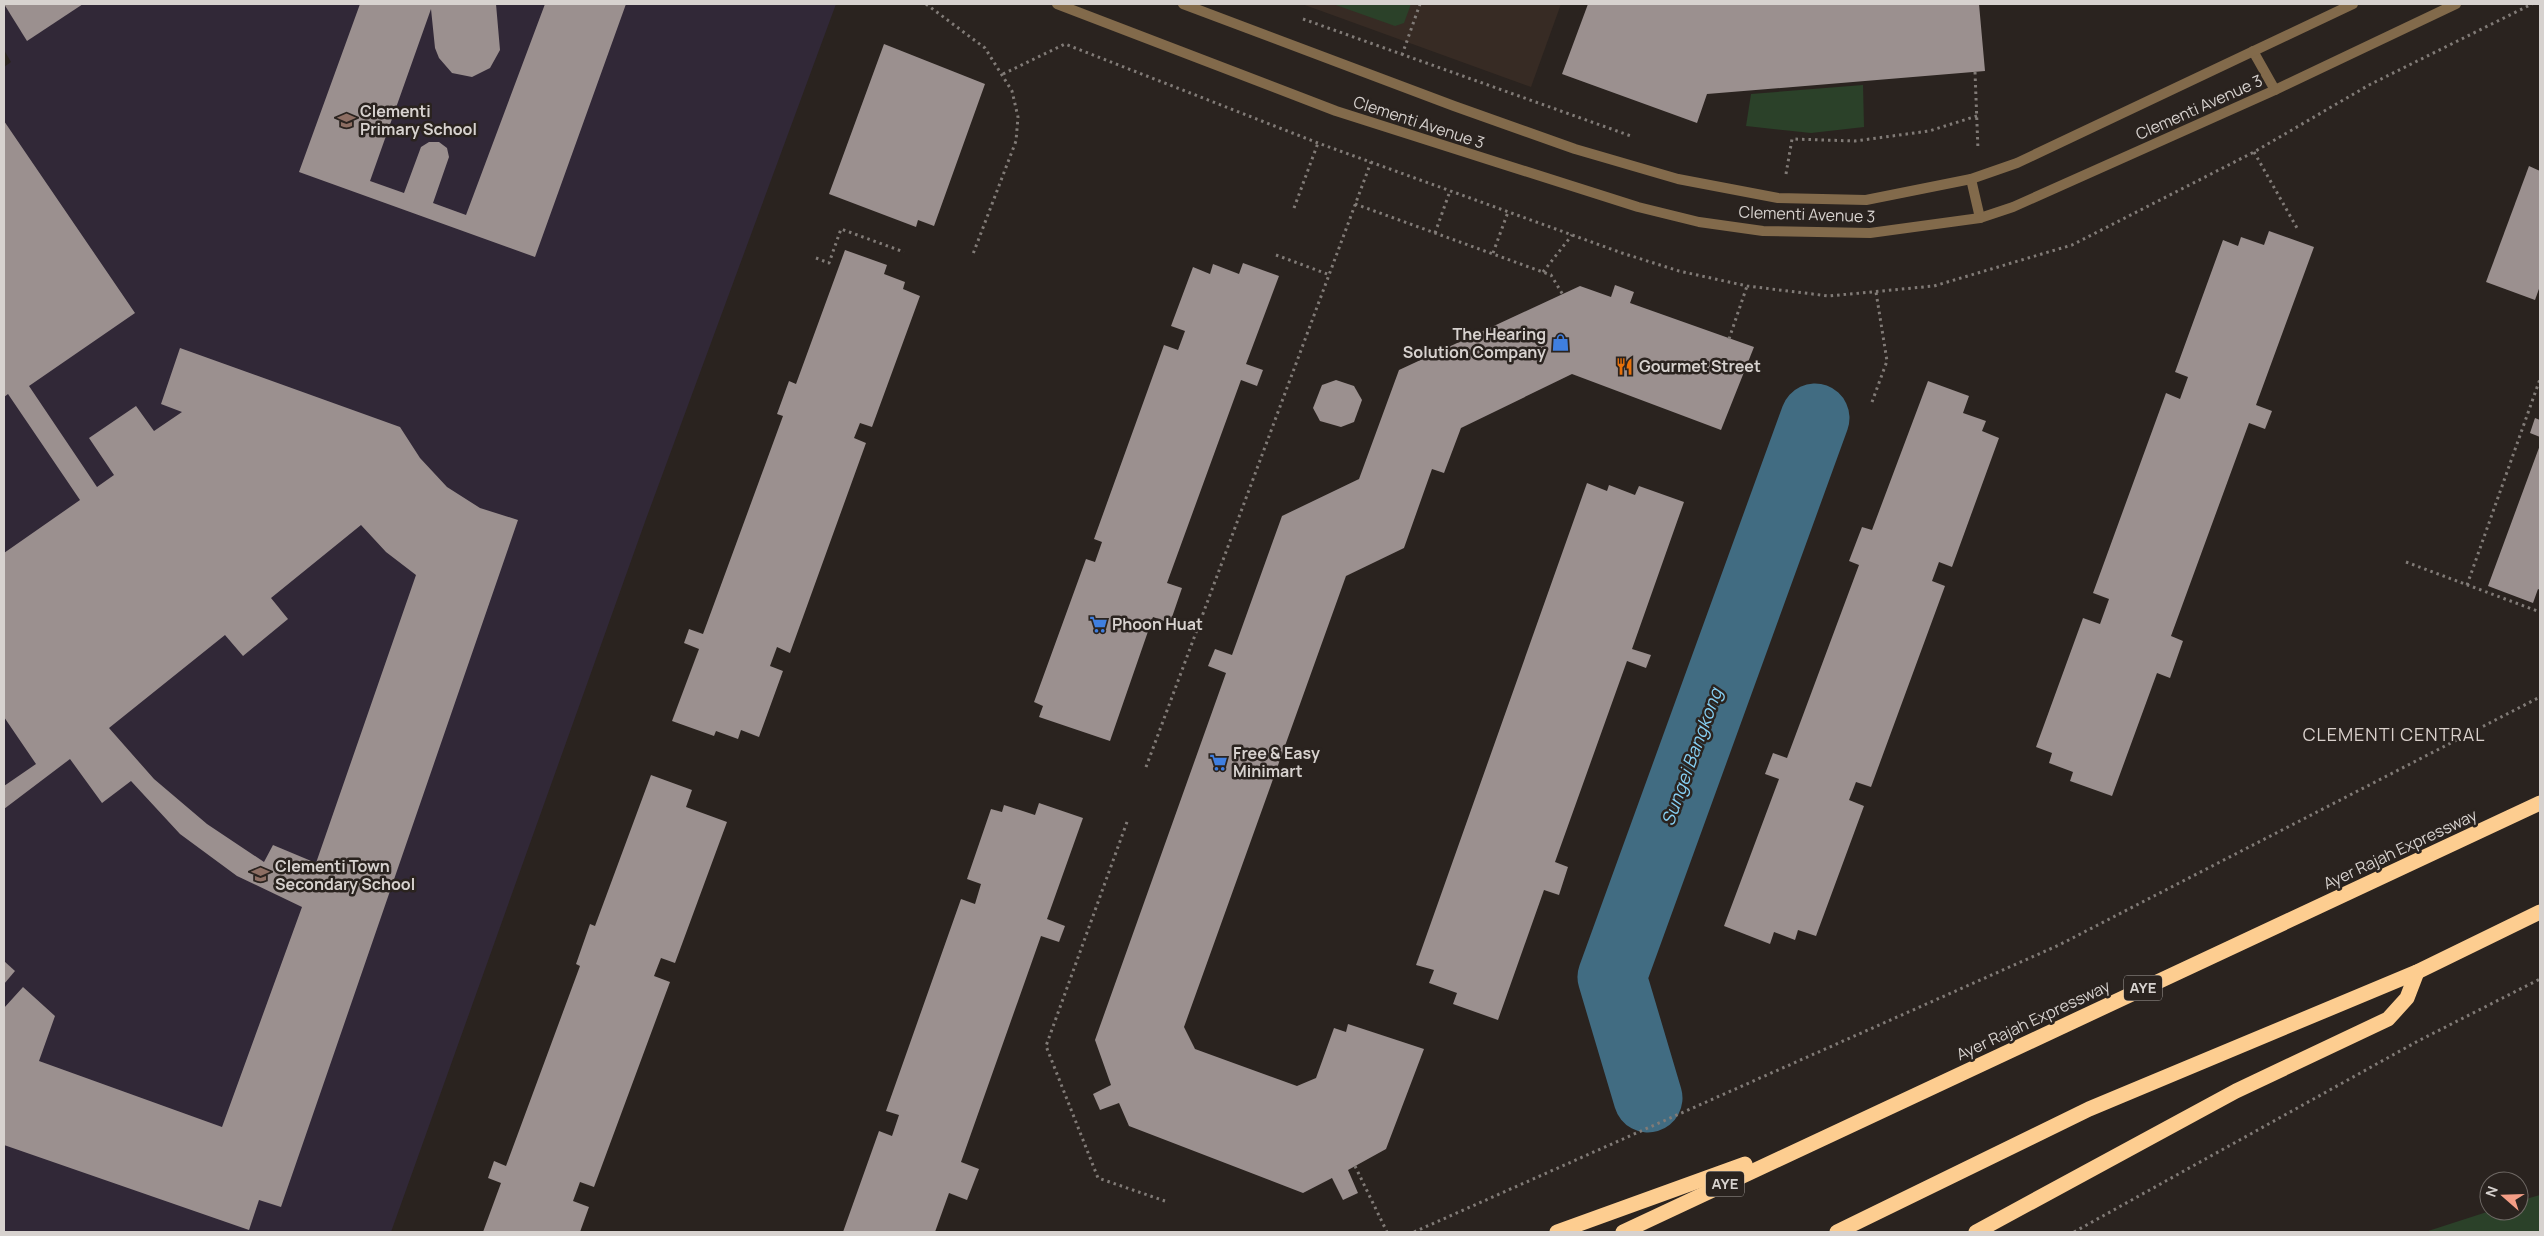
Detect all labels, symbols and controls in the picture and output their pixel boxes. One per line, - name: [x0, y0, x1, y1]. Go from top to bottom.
- street label: Clementi Avenue 3: [2132, 69, 2266, 145]
- street label: Clementi Avenue 3: [1351, 90, 1487, 154]
- place label: Clementi Primary School: [360, 100, 477, 140]
- school or university icon: Clementi Primary School: [336, 110, 356, 130]
- street label: Clementi Avenue 3: [1738, 201, 1876, 227]
- place label: The Hearing Solution Company: [1403, 323, 1546, 363]
- shop icon: The Hearing Solution Company: [1550, 333, 1570, 353]
- place label: Gourmet Street: [1639, 355, 1761, 377]
- restaurant icon: Gourmet Street: [1615, 356, 1635, 376]
- place label: Phoon Huat: [1112, 613, 1203, 635]
- supermarket icon: Phoon Huat: [1088, 614, 1108, 634]
- water label: Sungei Bangkong: [1655, 683, 1728, 829]
- district label: CLEMENTI CENTRAL: [2303, 722, 2485, 746]
- place label: Free & Easy Minimart: [1233, 742, 1320, 782]
- supermarket icon: Free & Easy Minimart: [1209, 752, 1229, 772]
- street label: Ayer Rajah Expressway: [2319, 803, 2481, 894]
- place label: Clementi Town Secondary School: [275, 855, 415, 895]
- school or university icon: Clementi Town Secondary School: [251, 865, 271, 885]
- street label: Ayer Rajah Expressway: [1952, 974, 2114, 1065]
- road number: AYE: [2124, 976, 2162, 1000]
- north arrow: [2479, 1171, 2529, 1221]
- road number: AYE: [1706, 1172, 1744, 1196]
- text: N: [2481, 1183, 2502, 1199]

